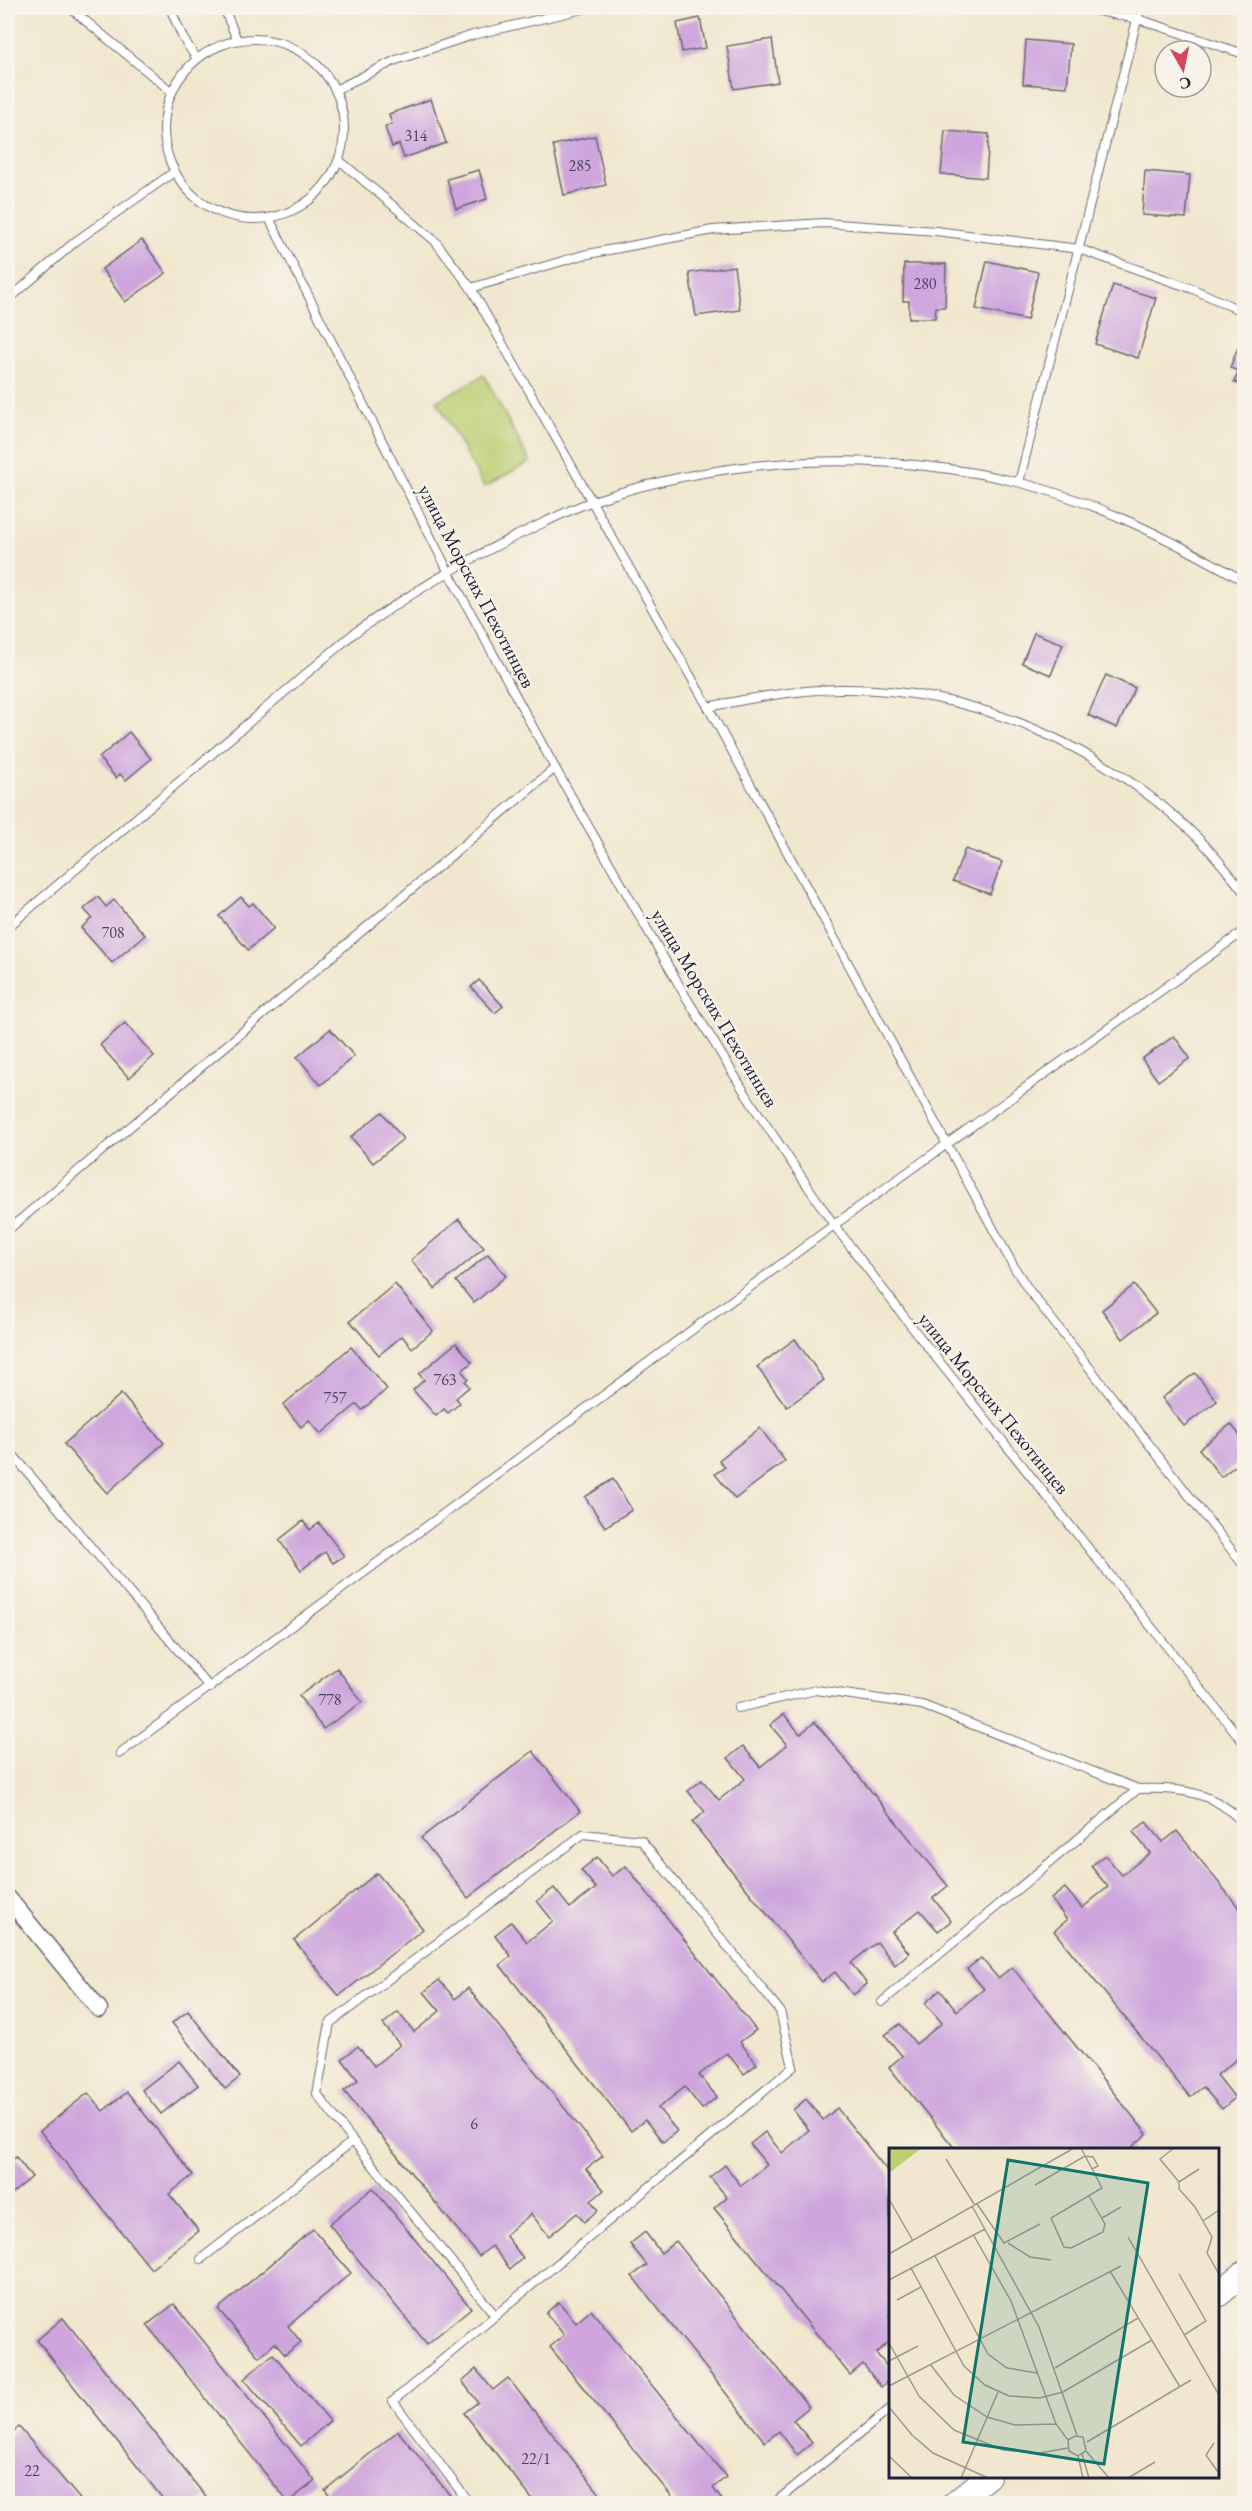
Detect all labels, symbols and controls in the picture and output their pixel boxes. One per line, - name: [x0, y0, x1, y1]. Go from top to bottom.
- north arrow: [1153, 39, 1213, 99]
- text: С: [1178, 72, 1193, 95]
- house number: 314: [404, 125, 428, 146]
- house number: 285: [568, 155, 592, 176]
- house number: 280: [913, 273, 937, 294]
- street label: улица Морских Пехотинцев: [412, 480, 542, 692]
- street label: улица Морских Пехотинцев: [645, 904, 785, 1112]
- house number: 708: [101, 922, 125, 943]
- street label: улица Морских Пехотинцев: [912, 1307, 1076, 1499]
- house number: 763: [433, 1369, 457, 1390]
- house number: 757: [323, 1387, 347, 1408]
- house number: 778: [318, 1689, 342, 1710]
- house number: 6: [470, 2113, 478, 2134]
- inset map: [889, 2148, 1219, 2478]
- house number: 22/1: [521, 2448, 551, 2469]
- house number: 22: [24, 2460, 40, 2481]

